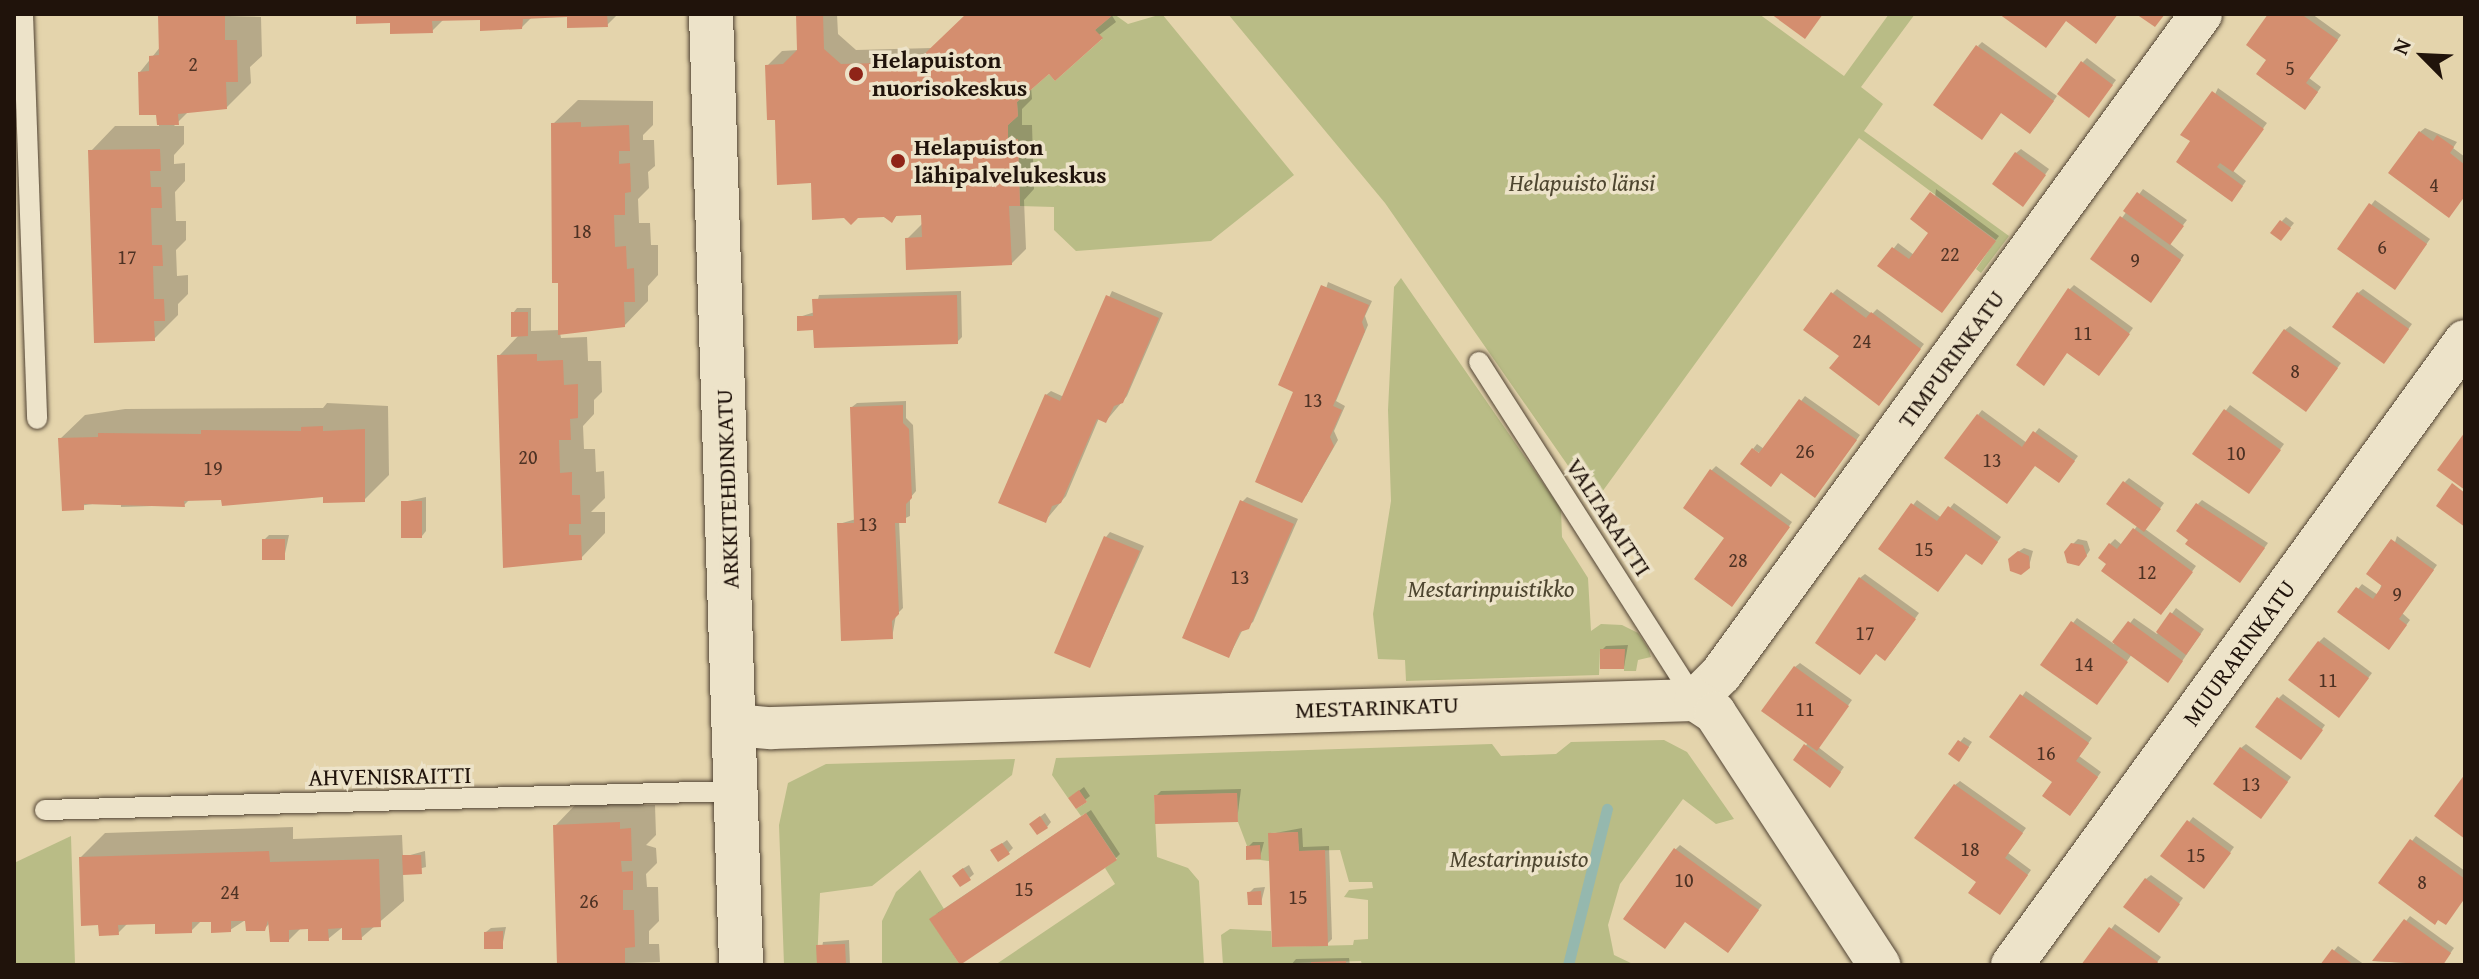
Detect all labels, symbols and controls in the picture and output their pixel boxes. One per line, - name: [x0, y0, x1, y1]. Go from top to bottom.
- north arrow: [2383, 16, 2463, 96]
- text: N: [2383, 33, 2419, 59]
- place label: Helapuiston nuorisokeskus: [872, 46, 1027, 102]
- house number: 2: [188, 51, 198, 75]
- house number: 5: [2285, 55, 2295, 79]
- marker: Helapuiston nuorisokeskus: [847, 65, 865, 83]
- place label: Helapuiston lähipalvelukeskus: [914, 133, 1106, 189]
- marker: Helapuiston lähipalvelukeskus: [889, 152, 907, 170]
- park label: Helapuisto länsi: [1509, 169, 1655, 197]
- house number: 4: [2429, 172, 2439, 196]
- house number: 18: [572, 218, 592, 242]
- house number: 6: [2377, 234, 2387, 258]
- house number: 22: [1940, 241, 1960, 265]
- house number: 17: [117, 244, 137, 268]
- house number: 9: [2130, 247, 2140, 271]
- street label: TIMPURINKATU: [1891, 285, 2011, 433]
- house number: 11: [2073, 320, 2093, 344]
- house number: 24: [1852, 328, 1872, 352]
- house number: 8: [2290, 358, 2300, 382]
- house number: 13: [1303, 387, 1323, 411]
- street label: ARKKITEHDINKATU: [709, 388, 745, 590]
- house number: 26: [1795, 438, 1815, 462]
- house number: 10: [2226, 440, 2246, 464]
- house number: 20: [518, 444, 538, 468]
- house number: 13: [1982, 447, 2002, 471]
- street label: VALTARAITTI: [1560, 453, 1658, 581]
- house number: 19: [203, 455, 223, 479]
- house number: 13: [858, 511, 878, 535]
- house number: 15: [1914, 536, 1934, 560]
- house number: 28: [1728, 547, 1748, 571]
- house number: 12: [2137, 559, 2157, 583]
- house number: 13: [1230, 564, 1250, 588]
- street label: MUURARINKATU: [2176, 574, 2302, 732]
- park label: Mestarinpuistikko: [1408, 575, 1574, 603]
- house number: 9: [2392, 581, 2402, 605]
- house number: 17: [1855, 620, 1875, 644]
- house number: 14: [2074, 651, 2094, 675]
- house number: 11: [2318, 667, 2338, 691]
- street label: MESTARINKATU: [1295, 690, 1459, 724]
- house number: 11: [1795, 696, 1815, 720]
- house number: 16: [2036, 740, 2056, 764]
- street label: AHVENISRAITTI: [308, 760, 472, 792]
- house number: 13: [2241, 771, 2261, 795]
- house number: 18: [1960, 836, 1980, 860]
- house number: 15: [2186, 842, 2206, 866]
- park label: Mestarinpuisto: [1450, 845, 1588, 873]
- house number: 10: [1674, 867, 1694, 891]
- house number: 8: [2417, 869, 2427, 893]
- house number: 15: [1014, 876, 1034, 900]
- house number: 24: [220, 879, 240, 903]
- house number: 15: [1288, 884, 1308, 908]
- house number: 26: [579, 888, 599, 912]

